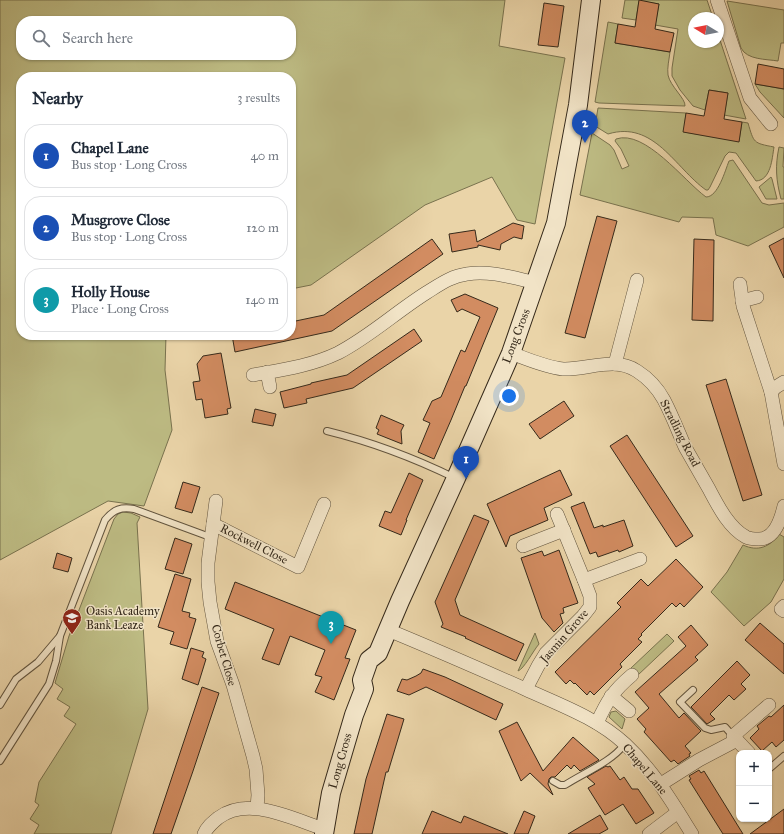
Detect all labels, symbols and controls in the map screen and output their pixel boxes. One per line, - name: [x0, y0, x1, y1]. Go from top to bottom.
- north arrow: [688, 12, 724, 48]
- search box: [16, 16, 296, 60]
- icon: search: [30, 27, 52, 49]
- text: Search here: [62, 29, 133, 47]
- text: Nearby: [32, 88, 83, 109]
- text: 3 results: [237, 90, 280, 106]
- pin: 2: [572, 110, 598, 143]
- text: Chapel Lane: [71, 139, 149, 157]
- text: 1: [43, 148, 49, 164]
- text: 40 m: [250, 148, 279, 164]
- text: Bus stop · Long Cross: [71, 157, 187, 173]
- text: Musgrove Close: [71, 211, 170, 229]
- text: 2: [43, 220, 49, 236]
- text: 120 m: [246, 220, 279, 236]
- text: Bus stop · Long Cross: [71, 229, 187, 245]
- text: Holly House: [71, 283, 150, 301]
- text: 3: [43, 292, 49, 308]
- text: 140 m: [245, 292, 279, 308]
- text: Place · Long Cross: [71, 301, 169, 317]
- street label: Long Cross: [499, 307, 534, 366]
- your location: [499, 386, 519, 406]
- street label: Stradling Road: [656, 397, 703, 469]
- pin: 1: [453, 446, 479, 479]
- street label: Rockwell Close: [218, 521, 290, 567]
- place label: Oasis Academy Bank Leaze: [86, 604, 160, 632]
- street label: Jasmin Grove: [536, 606, 592, 668]
- school or university icon: Oasis Academy Bank Leaze: [61, 607, 83, 635]
- pin: 3: [318, 611, 344, 644]
- street label: Corbet Close: [209, 623, 239, 687]
- street label: Long Cross: [325, 732, 356, 791]
- street label: Chapel Lane: [620, 741, 670, 797]
- map controls: [736, 750, 772, 822]
- button: +: [736, 750, 772, 786]
- button: −: [736, 786, 772, 822]

